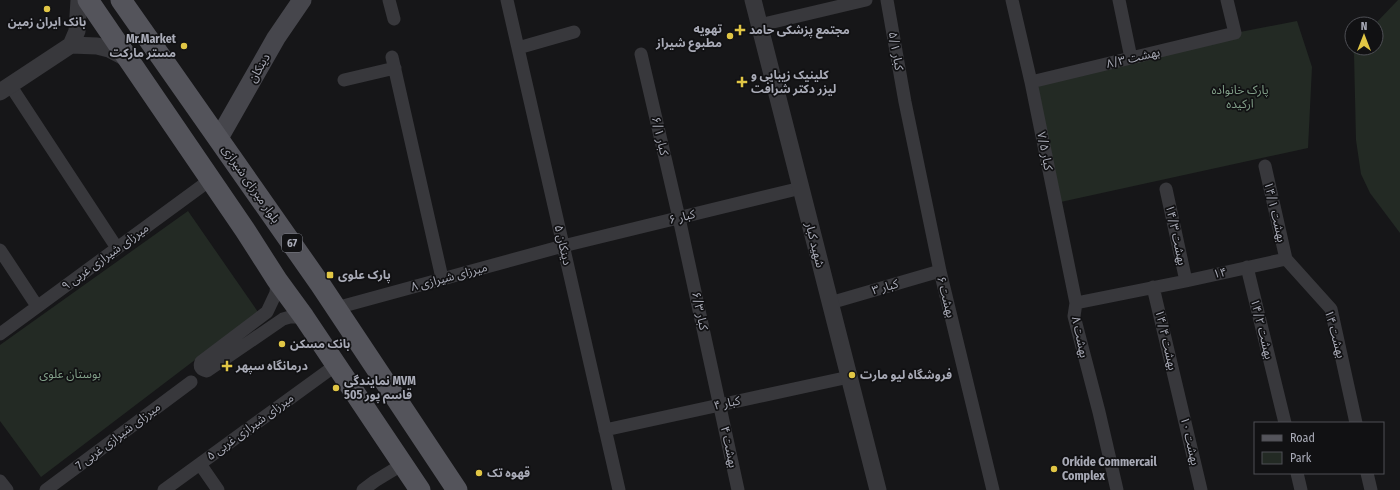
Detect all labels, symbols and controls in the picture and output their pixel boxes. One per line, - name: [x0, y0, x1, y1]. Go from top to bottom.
- marker: بانک ایران زمین: [42, 4, 52, 14]
- place label: بانک ایران زمین: [8, 15, 87, 29]
- north arrow: [1344, 16, 1384, 56]
- text: N: [1361, 20, 1367, 33]
- place label: تهویه مطبوع شیراز: [655, 22, 723, 52]
- place label: مجتمع پزشکی حامد: [749, 23, 850, 39]
- marker: مجتمع پزشکی حامد: [734, 24, 746, 36]
- marker: تهویه مطبوع شیراز: [725, 31, 735, 41]
- street label: ۵/۱ کبار: [886, 31, 906, 73]
- place label: Mr.Market مستر مارکت: [110, 32, 177, 60]
- marker: Mr.Market مستر مارکت: [179, 41, 189, 51]
- street label: بهشت ۸/۳: [1105, 45, 1161, 71]
- street label: دینکان: [245, 51, 273, 85]
- place label: کلینیک زیبایی و لیزر دکتر شرافت: [751, 68, 836, 96]
- marker: کلینیک زیبایی و لیزر دکتر شرافت: [736, 76, 748, 88]
- park label: پارک خانواده ارکیده: [1211, 83, 1269, 111]
- street label: ۶/۱ کبار: [649, 115, 671, 158]
- street label: ۷/۵ کبار: [1034, 130, 1056, 173]
- street label: بلوار میرزای شیرازی: [219, 142, 283, 226]
- street label: ۱۴/۱ بهشت: [1261, 180, 1289, 244]
- street label: ۱۴/۳ بهشت: [1163, 203, 1189, 267]
- street label: ۶ کبار: [667, 207, 698, 227]
- street label: شهید کبار: [802, 220, 827, 269]
- street label: میرزای شیرازی غربی ۹: [59, 221, 151, 293]
- street label: ۵ دینکان: [552, 223, 574, 267]
- road number: 67: [282, 234, 302, 252]
- street label: ۸ میرزای شیرازی: [409, 260, 489, 294]
- street label: ۱۴: [1212, 265, 1228, 281]
- place label: پارک علوی: [338, 268, 391, 284]
- marker: پارک علوی: [325, 270, 335, 280]
- street label: ۶ بهشت: [934, 275, 958, 319]
- street label: ۳ کبار: [870, 276, 901, 297]
- street label: ۶/۳ کبار: [689, 290, 711, 333]
- street label: ۱۴/۲ بهشت: [1248, 297, 1276, 361]
- street label: ۱۴/۴ بهشت: [1152, 308, 1180, 372]
- street label: ۱۴ بهشت: [1322, 308, 1348, 360]
- street label: ۸ بهشت: [1069, 315, 1091, 359]
- place label: بانک مسکن: [290, 337, 351, 351]
- marker: بانک مسکن: [277, 339, 287, 349]
- place label: درمانگاه سپهر: [235, 359, 308, 375]
- marker: درمانگاه سپهر: [221, 360, 233, 372]
- park label: بوستان علوی: [39, 367, 101, 381]
- place label: فروشگاه لیو مارت: [860, 368, 952, 382]
- marker: فروشگاه لیو مارت: [847, 370, 857, 380]
- place label: نمایندگی MVM 505 قاسم پور: [344, 374, 416, 404]
- marker: نمایندگی MVM 505 قاسم پور: [331, 383, 341, 393]
- street label: ۵ میرزای شیرازی غربی: [204, 391, 296, 463]
- street label: ۴ کبار: [713, 393, 743, 413]
- street label: میرزای شیرازی غربی 7: [73, 400, 163, 472]
- street label: ۱۰ بهشت: [1178, 415, 1202, 467]
- legend: [1254, 422, 1384, 474]
- street label: ۴ بهشت: [718, 425, 740, 469]
- text: Road: [1290, 431, 1315, 445]
- text: Park: [1290, 451, 1312, 465]
- place label: Orkide Commercail Complex: [1062, 455, 1157, 483]
- marker: Orkide Commercail Complex: [1049, 464, 1059, 474]
- place label: قهوه تک: [487, 466, 530, 480]
- marker: قهوه تک: [474, 468, 484, 478]

